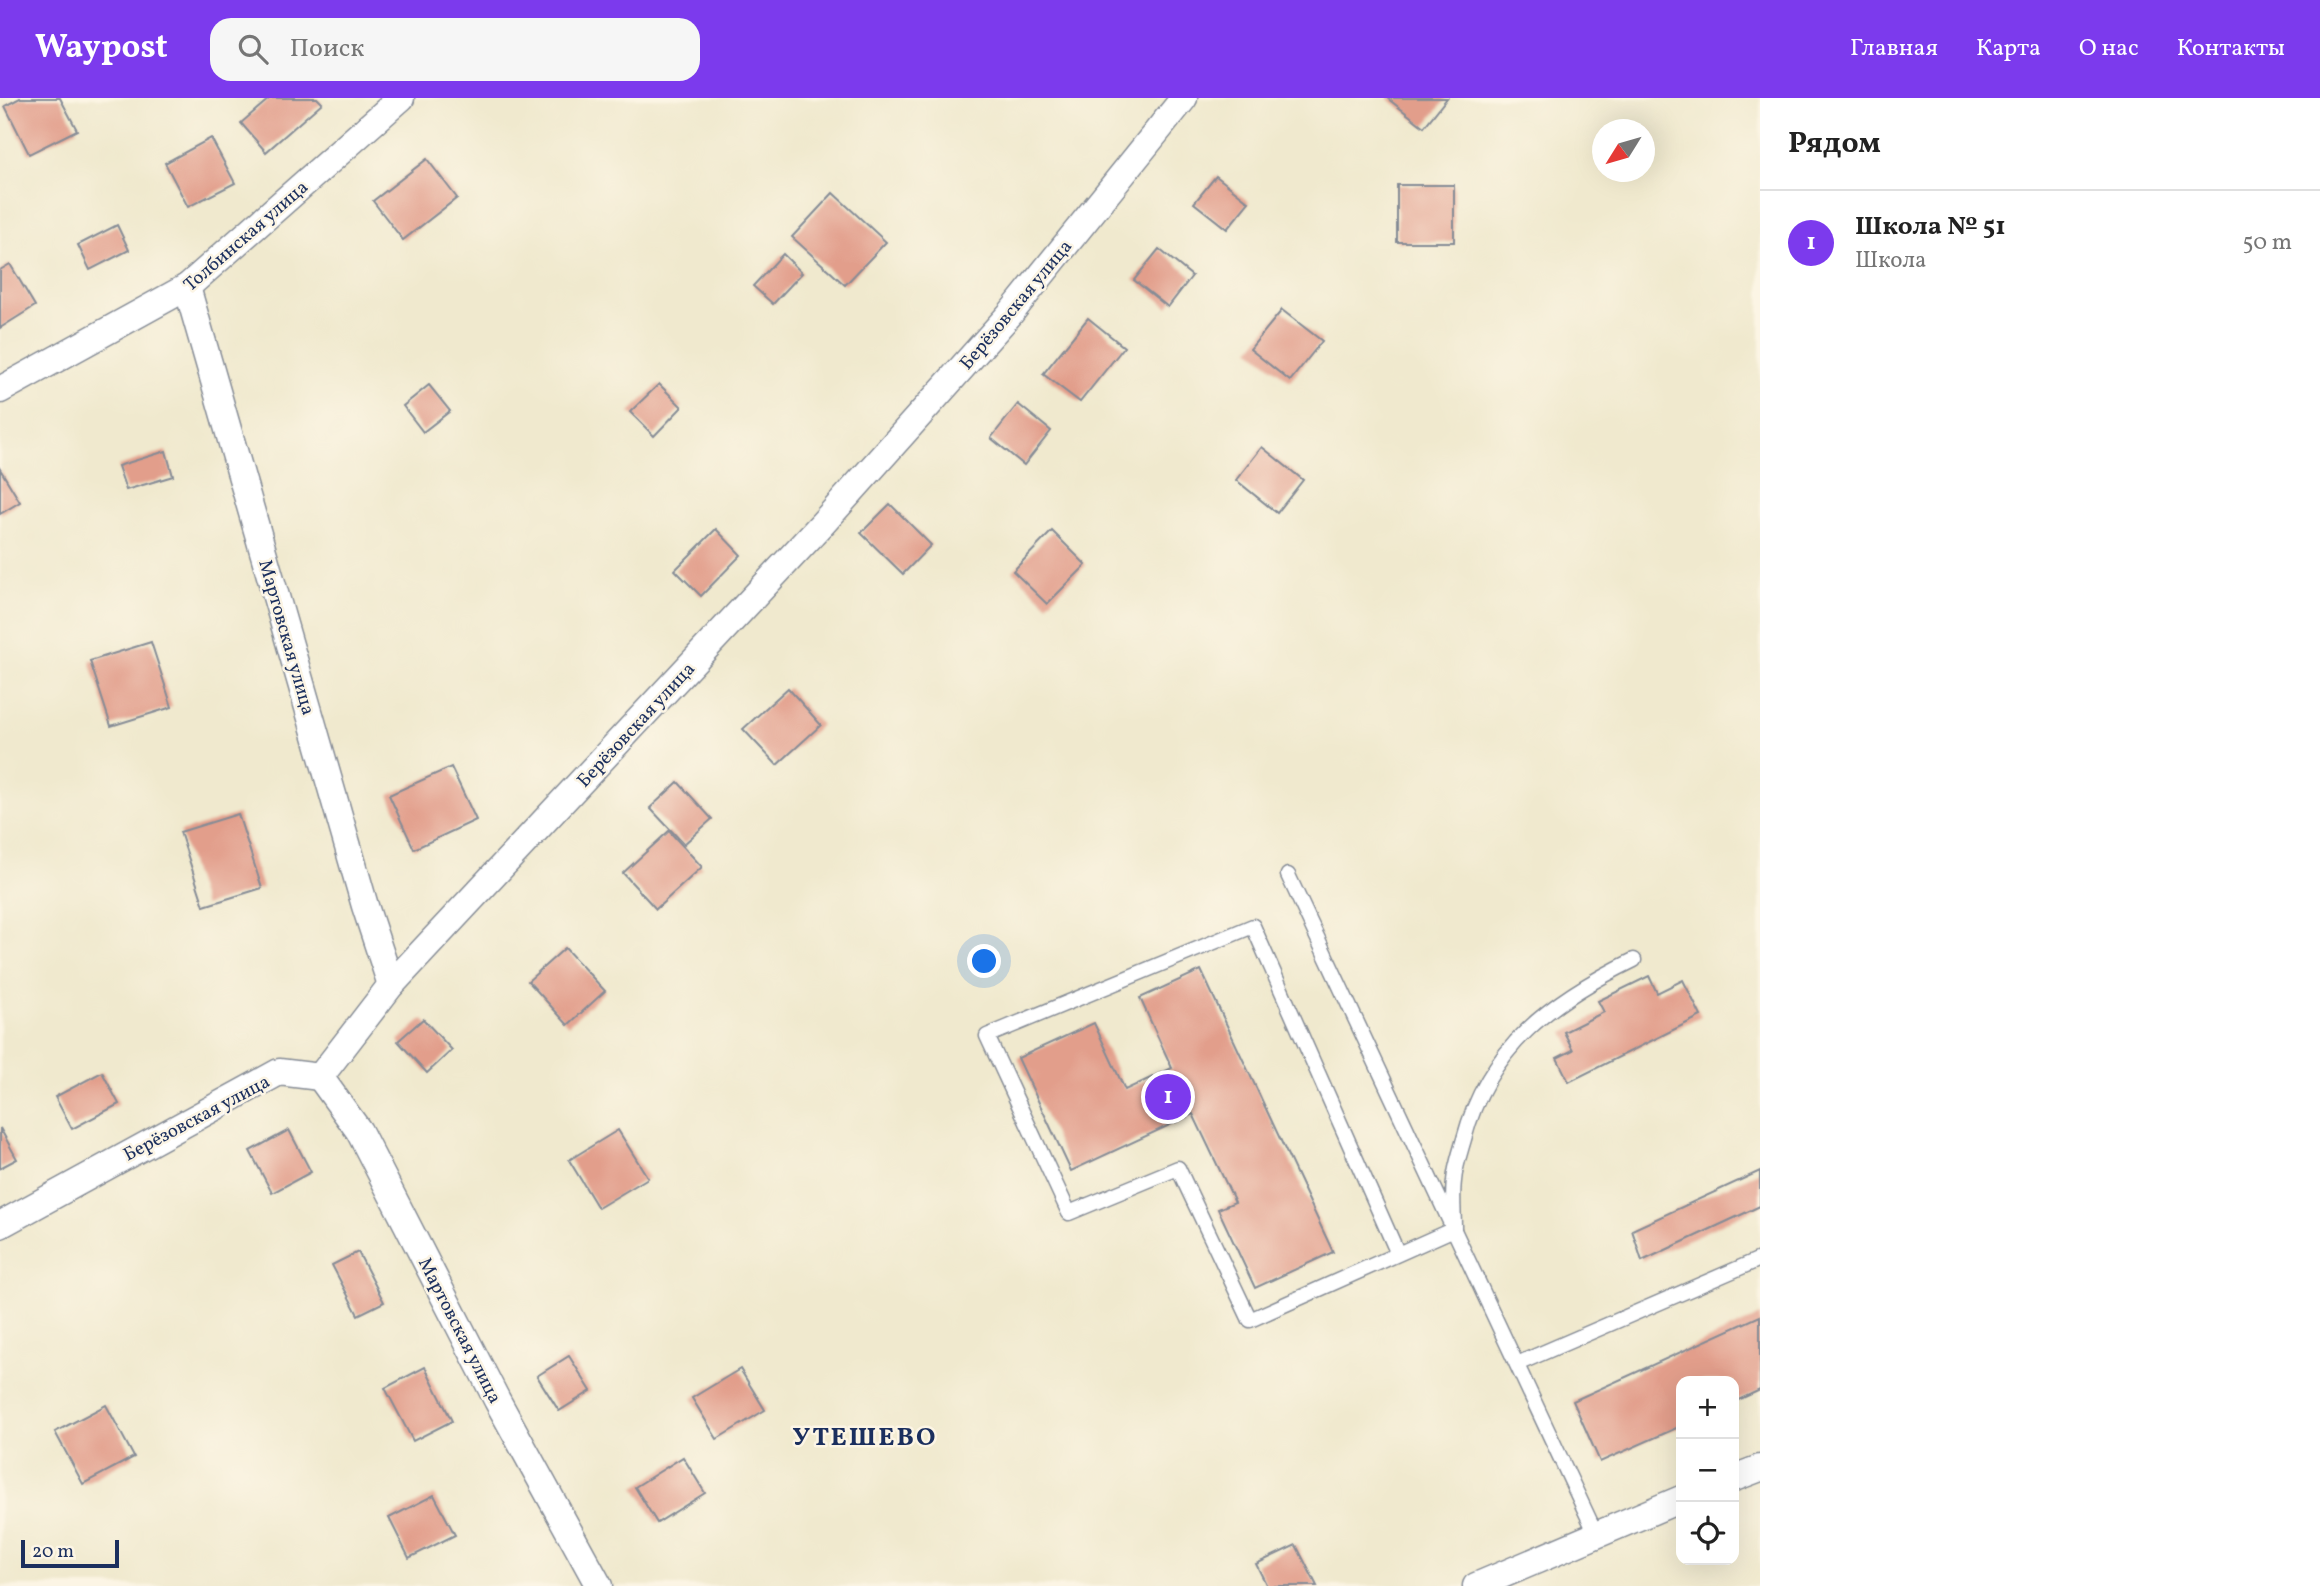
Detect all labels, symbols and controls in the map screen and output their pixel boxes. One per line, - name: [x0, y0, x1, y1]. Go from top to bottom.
- search box: [210, 18, 700, 81]
- text: Waypost: [35, 26, 168, 72]
- icon: search: [234, 30, 272, 68]
- text: Поиск: [290, 31, 364, 67]
- text: Главная: [1850, 32, 1938, 66]
- text: Карта: [1976, 32, 2041, 66]
- text: О нас: [2079, 32, 2139, 66]
- text: Контакты: [2177, 32, 2285, 66]
- north arrow: [1592, 119, 1655, 182]
- text: Рядом: [1788, 123, 1881, 165]
- street label: Толбинская улица: [178, 175, 314, 298]
- text: Школа № 51: [1855, 209, 2006, 245]
- text: 1: [1806, 227, 1816, 259]
- text: 50 m: [2243, 227, 2292, 259]
- street label: Берёзовская улица: [954, 235, 1079, 376]
- text: Школа: [1855, 245, 1926, 277]
- street label: Мартовская улица: [251, 557, 321, 718]
- street label: Берёзовская улица: [571, 657, 701, 794]
- your location: [967, 944, 1001, 978]
- street label: Берёзовская улица: [119, 1069, 275, 1168]
- pin: 1: [1145, 1071, 1191, 1123]
- street label: Мартовская улица: [411, 1253, 507, 1408]
- map controls: [1676, 1376, 1739, 1565]
- button: +: [1676, 1376, 1739, 1439]
- district label: УТЕШЕВО: [793, 1420, 937, 1456]
- button: −: [1676, 1439, 1739, 1502]
- button: locate: [1676, 1502, 1739, 1565]
- scale bar: [21, 1537, 119, 1569]
- text: 20 m: [32, 1539, 74, 1565]

